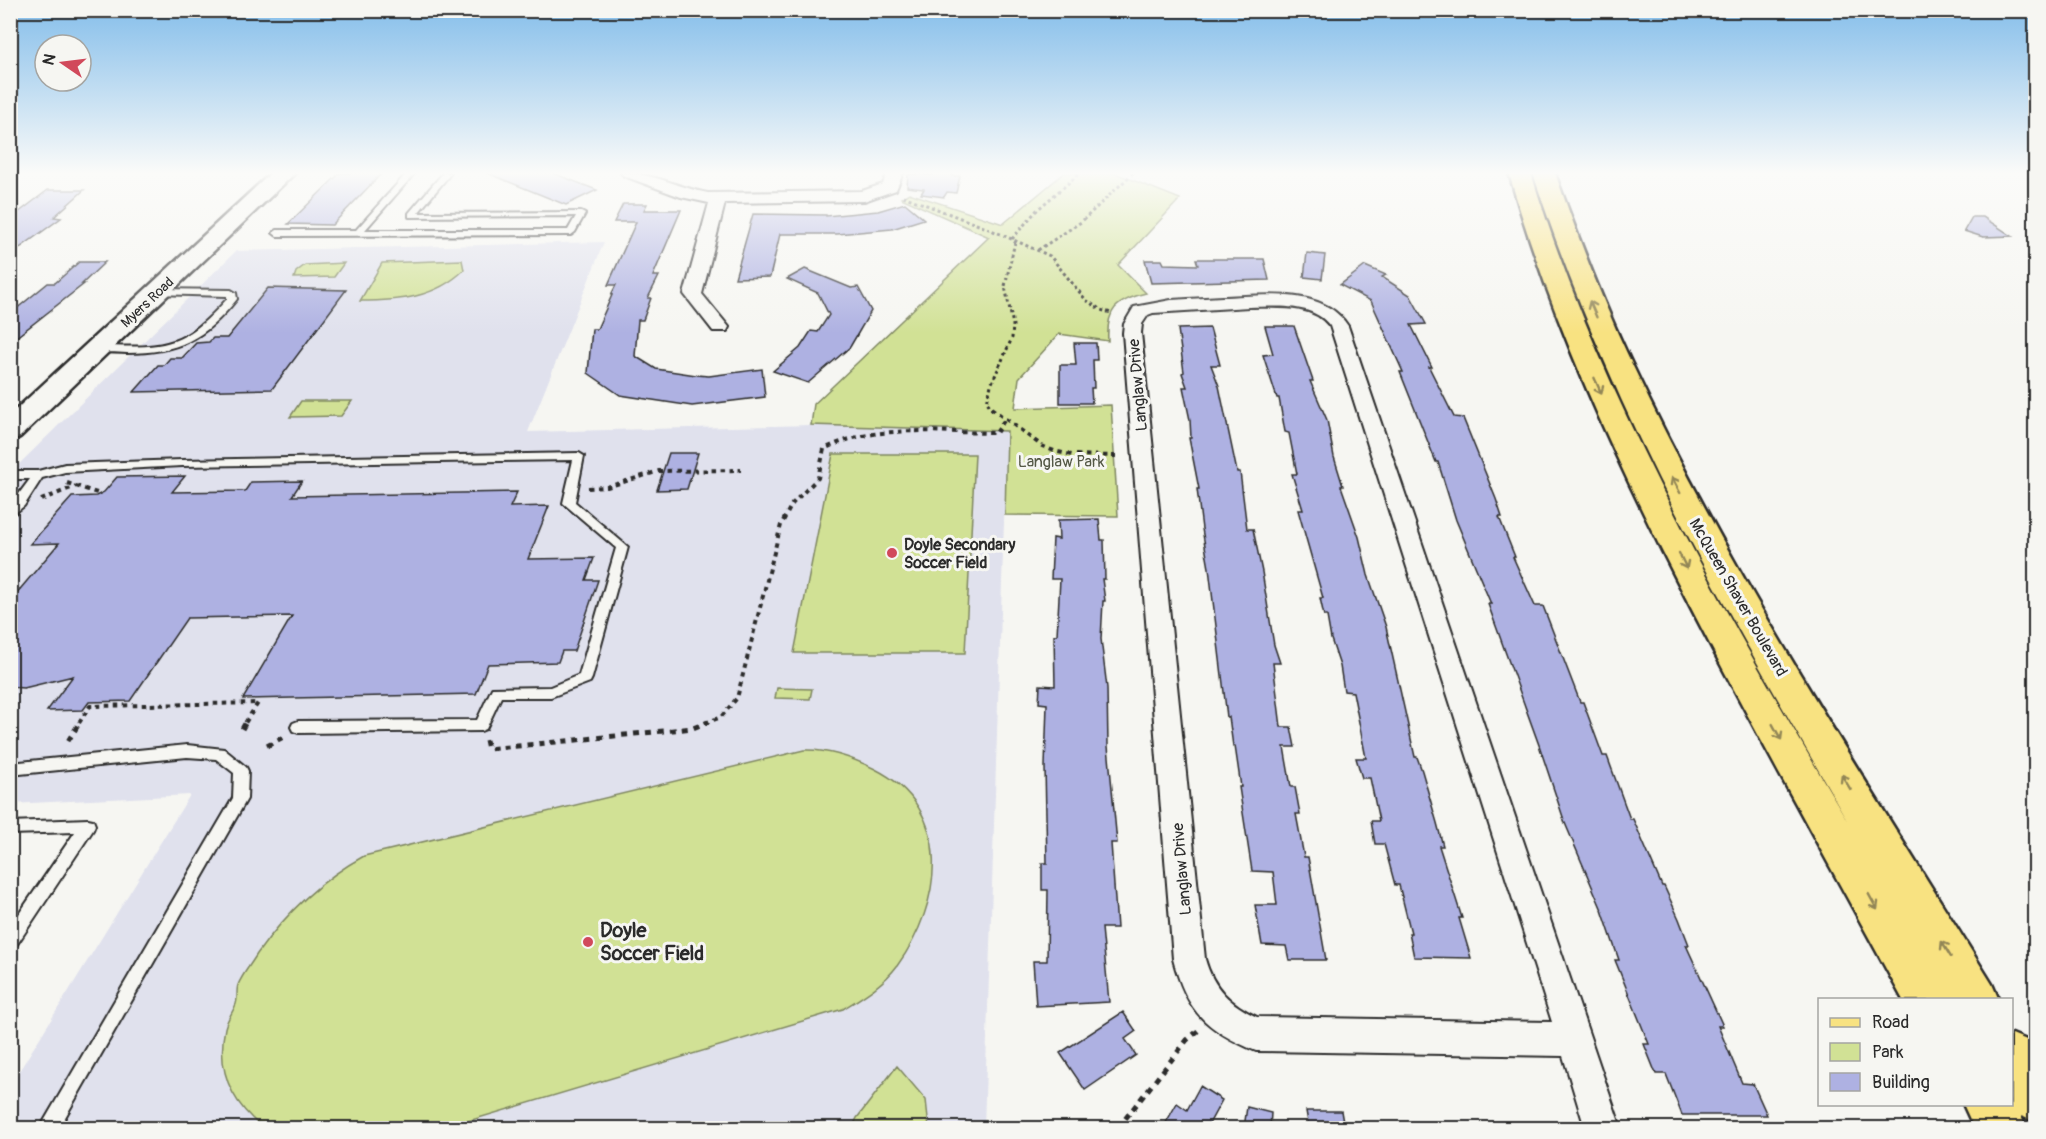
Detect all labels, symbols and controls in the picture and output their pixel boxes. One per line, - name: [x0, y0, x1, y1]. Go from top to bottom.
- north arrow: [33, 33, 93, 93]
- text: N: [38, 52, 60, 67]
- street label: Myers Road: [117, 274, 177, 331]
- one-way arrow: [1587, 300, 1598, 318]
- street label: Langlaw Drive: [1124, 338, 1152, 432]
- one-way arrow: [1593, 376, 1604, 394]
- park label: Langlaw Park: [1018, 452, 1105, 472]
- one-way arrow: [1670, 477, 1682, 494]
- street label: McQueen Shaver Boulevard: [1685, 515, 1792, 680]
- place label: Doyle Secondary Soccer Field: [904, 535, 1015, 573]
- marker: Doyle Secondary Soccer Field: [885, 546, 899, 560]
- one-way arrow: [1678, 552, 1689, 570]
- one-way arrow: [1771, 723, 1783, 740]
- one-way arrow: [1840, 774, 1852, 791]
- street label: Langlaw Drive: [1168, 822, 1196, 916]
- one-way arrow: [1867, 893, 1879, 910]
- place label: Doyle Soccer Field: [600, 918, 704, 966]
- marker: Doyle Soccer Field: [581, 935, 595, 949]
- one-way arrow: [1940, 941, 1952, 958]
- legend: [1818, 998, 2013, 1106]
- text: Road: [1872, 1011, 1909, 1034]
- text: Park: [1872, 1041, 1904, 1064]
- text: Building: [1872, 1071, 1930, 1094]

